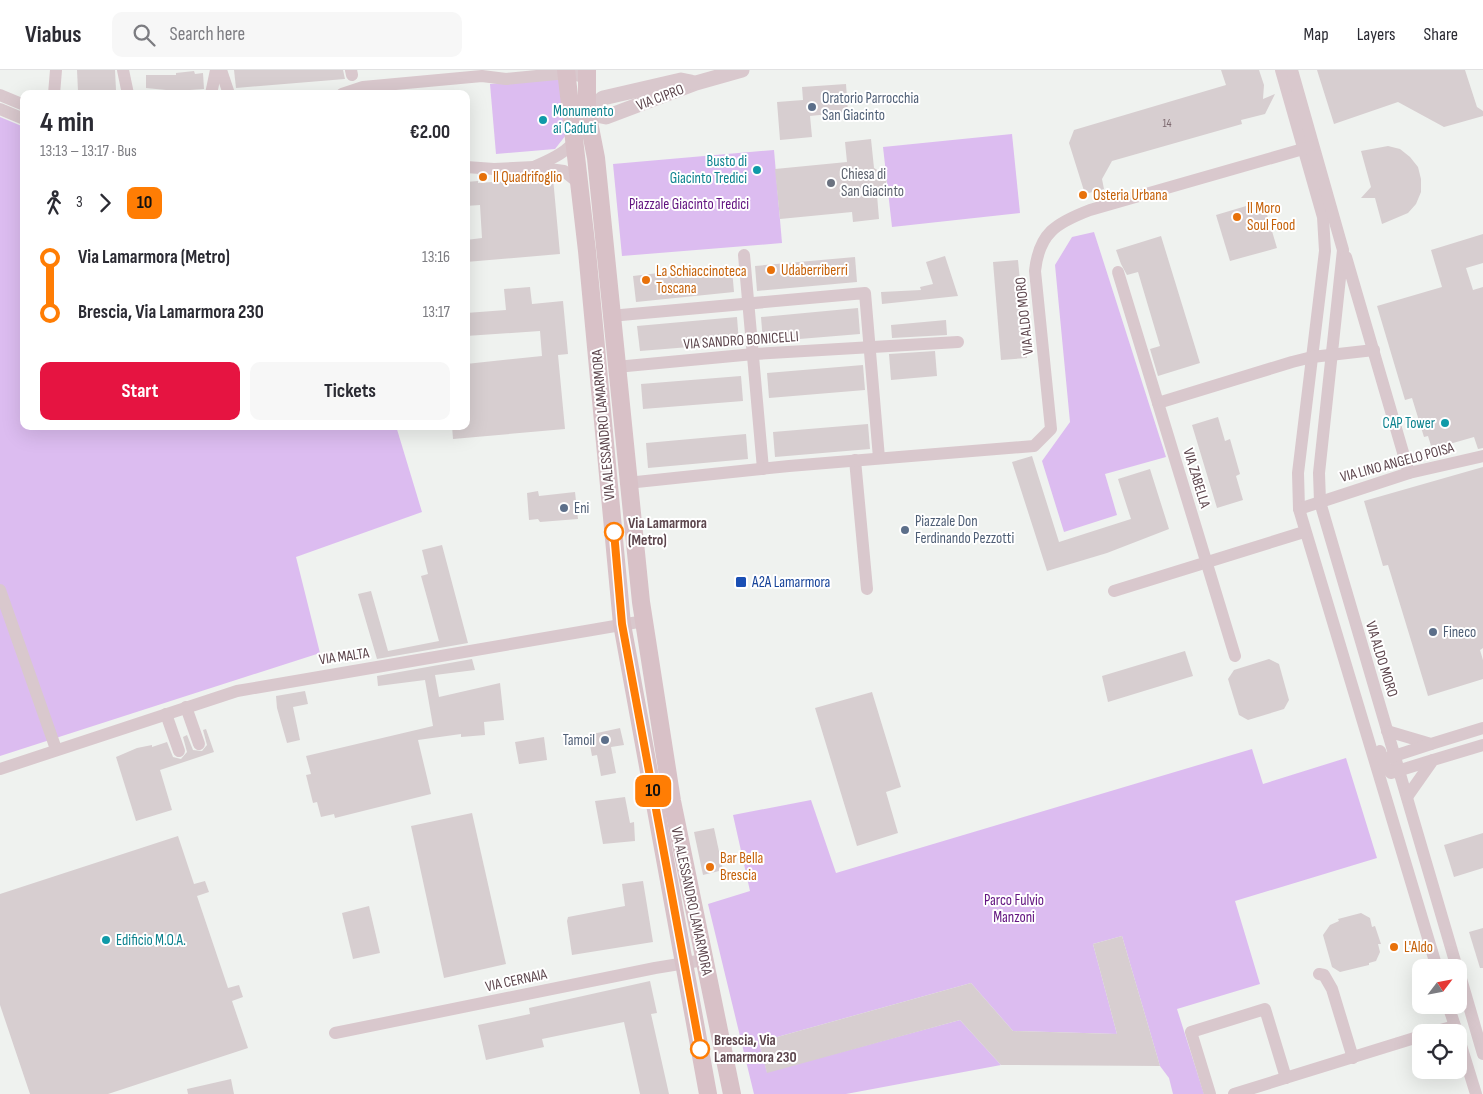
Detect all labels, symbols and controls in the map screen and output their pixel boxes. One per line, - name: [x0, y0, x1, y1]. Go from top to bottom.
- search box: [112, 12, 462, 57]
- text: Viabus: [25, 20, 82, 49]
- icon: search: [130, 21, 158, 49]
- text: Search here: [170, 23, 245, 46]
- text: Map: [1304, 24, 1329, 45]
- text: Layers: [1357, 24, 1396, 45]
- text: Share: [1424, 24, 1458, 45]
- street label: VIA CIPRO: [634, 80, 687, 115]
- place label: Oratorio Parrocchia San Giacinto: [822, 89, 919, 125]
- marker: Oratorio Parrocchia San Giacinto: [806, 101, 818, 113]
- place label: Monumento ai Caduti: [553, 102, 614, 138]
- text: 4 min: [40, 106, 94, 139]
- marker: Monumento ai Caduti: [537, 114, 549, 126]
- house number: 14: [1162, 116, 1172, 131]
- text: €2.00: [410, 121, 450, 144]
- text: 13:13 – 13:17 · Bus: [40, 142, 137, 161]
- place label: Busto di Giacinto Tredici: [670, 152, 747, 188]
- marker: Busto di Giacinto Tredici: [751, 164, 763, 176]
- place label: Chiesa di San Giacinto: [841, 165, 904, 201]
- place label: Il Quadrifoglio: [493, 168, 562, 187]
- marker: Il Quadrifoglio: [477, 171, 489, 183]
- marker: Chiesa di San Giacinto: [825, 177, 837, 189]
- place label: Osteria Urbana: [1093, 186, 1168, 205]
- icon: walk: [40, 189, 68, 217]
- icon: forward: [91, 189, 119, 217]
- marker: Osteria Urbana: [1077, 189, 1089, 201]
- text: 10: [137, 192, 152, 213]
- text: 3: [76, 193, 83, 212]
- park label: Piazzale Giacinto Tredici: [629, 195, 749, 214]
- place label: Il Moro Soul Food: [1247, 199, 1295, 235]
- marker: Il Moro Soul Food: [1231, 211, 1243, 223]
- text: Via Lamarmora (Metro): [78, 246, 230, 269]
- text: 13:16: [422, 248, 450, 267]
- place label: Udaberriberri: [781, 261, 848, 280]
- place label: La Schiaccinoteca Toscana: [656, 262, 747, 298]
- marker: Udaberriberri: [765, 264, 777, 276]
- marker: La Schiaccinoteca Toscana: [640, 274, 652, 286]
- street label: VIA ALDO MORO: [1011, 276, 1038, 356]
- text: Brescia, Via Lamarmora 230: [78, 301, 264, 324]
- text: 13:17: [423, 303, 450, 322]
- street label: VIA SANDRO BONICELLI: [683, 327, 799, 354]
- street label: VIA ALESSANDRO LAMARMORA: [587, 348, 620, 501]
- button: Start: [40, 362, 240, 420]
- button: Tickets: [250, 362, 450, 420]
- place label: CAP Tower: [1383, 414, 1436, 433]
- marker: CAP Tower: [1439, 417, 1451, 429]
- street label: VIA LINO ANGELO POISA: [1338, 438, 1457, 487]
- street label: VIA ZABELLA: [1178, 446, 1215, 511]
- place label: Eni: [574, 499, 590, 518]
- marker: Eni: [558, 502, 570, 514]
- place label: Piazzale Don Ferdinando Pezzotti: [915, 512, 1014, 548]
- place label: Via Lamarmora (Metro): [628, 514, 707, 550]
- marker: Via Lamarmora (Metro): [604, 522, 624, 542]
- marker: Piazzale Don Ferdinando Pezzotti: [899, 524, 911, 536]
- place label: A2A Lamarmora: [751, 573, 831, 592]
- marker: A2A Lamarmora: [734, 575, 748, 589]
- street label: VIA ALDO MORO: [1361, 619, 1402, 699]
- place label: Fineco: [1443, 623, 1476, 642]
- marker: Fineco: [1427, 626, 1439, 638]
- street label: VIA MALTA: [318, 644, 371, 669]
- place label: Tamoil: [563, 731, 595, 750]
- marker: Tamoil: [599, 734, 611, 746]
- line badge: 10: [630, 775, 676, 807]
- text: 10: [645, 780, 661, 801]
- street label: VIA ALESSANDRO LAMARMORA: [666, 825, 717, 978]
- place label: Bar Bella Brescia: [720, 849, 763, 885]
- marker: Bar Bella Brescia: [704, 861, 716, 873]
- park label: Parco Fulvio Manzoni: [984, 891, 1044, 927]
- place label: Edificio M.O.A.: [116, 931, 186, 950]
- marker: Edificio M.O.A.: [100, 934, 112, 946]
- place label: L'Aldo: [1404, 938, 1433, 957]
- marker: L'Aldo: [1388, 941, 1400, 953]
- north arrow: [1412, 959, 1468, 1014]
- map controls: [1412, 959, 1467, 1079]
- street label: VIA CERNAIA: [484, 965, 549, 996]
- button: locate: [1412, 1024, 1467, 1079]
- place label: Brescia, Via Lamarmora 230: [714, 1031, 797, 1067]
- marker: Brescia, Via Lamarmora 230: [690, 1039, 710, 1059]

